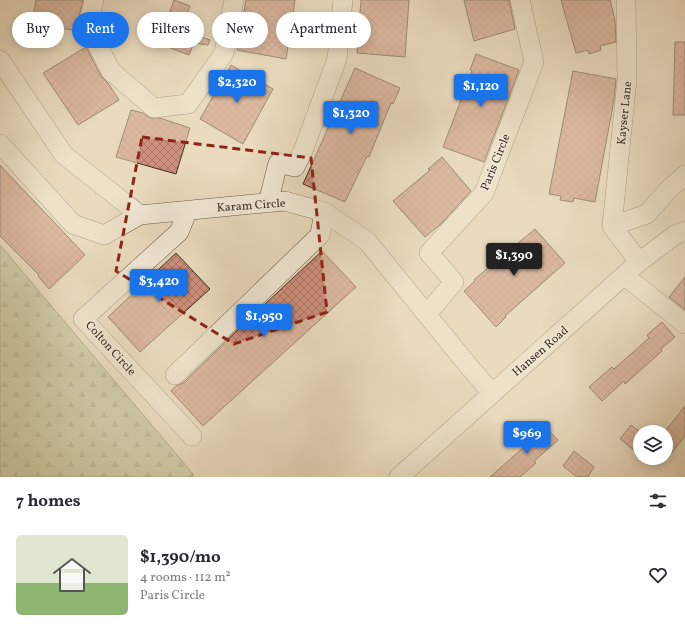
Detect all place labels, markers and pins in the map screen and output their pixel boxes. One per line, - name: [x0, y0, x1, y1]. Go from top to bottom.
- pin: $2,320: [204, 70, 270, 104]
- pin: $1,120: [448, 74, 514, 108]
- pin: $1,320: [318, 101, 384, 135]
- pin: $1,390: [481, 243, 547, 277]
- pin: $3,420: [126, 269, 192, 303]
- pin: $1,950: [231, 304, 297, 338]
- pin: $969: [503, 421, 551, 455]

